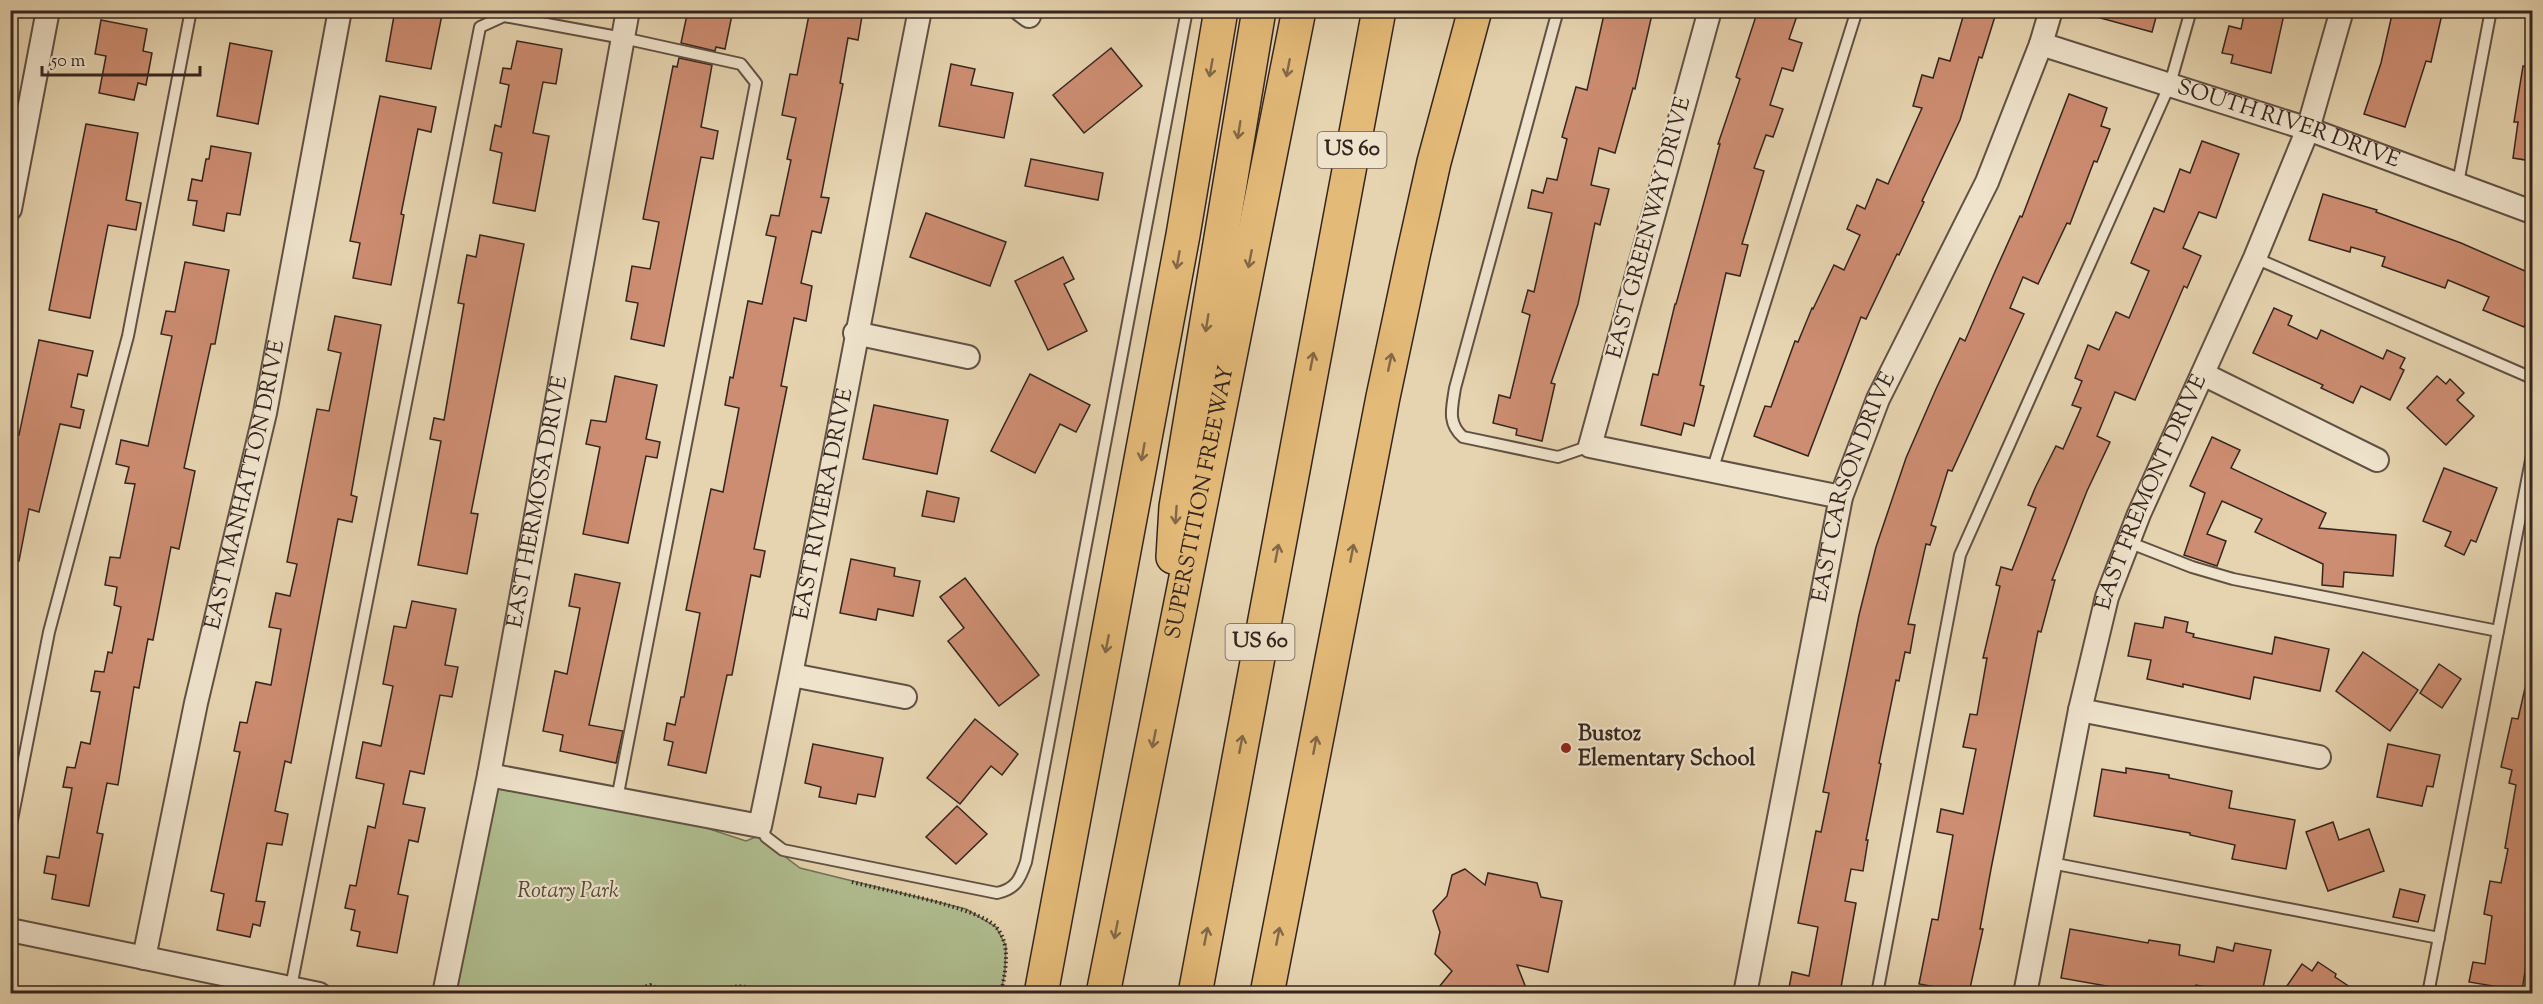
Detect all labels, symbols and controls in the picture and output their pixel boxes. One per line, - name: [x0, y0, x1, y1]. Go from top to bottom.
- scale bar: [42, 39, 200, 77]
- text: 50 m: [50, 49, 86, 75]
- one-way arrow: [1205, 58, 1216, 78]
- one-way arrow: [1282, 58, 1293, 77]
- street label: SOUTH RIVER DRIVE: [2173, 72, 2404, 178]
- street label: EAST GREENWAY DRIVE: [1600, 94, 1700, 362]
- one-way arrow: [1233, 120, 1244, 140]
- road number: US 60: [1318, 132, 1386, 168]
- one-way arrow: [1244, 249, 1255, 268]
- one-way arrow: [1172, 250, 1183, 270]
- one-way arrow: [1201, 312, 1212, 332]
- street label: EAST MANHATTON DRIVE: [198, 338, 294, 633]
- one-way arrow: [1307, 351, 1318, 371]
- one-way arrow: [1385, 353, 1396, 372]
- street label: SUPERSTITION FREEWAY: [1158, 363, 1244, 642]
- street label: EAST CARSON DRIVE: [1805, 367, 1905, 605]
- street label: EAST FREMONT DRIVE: [2088, 370, 2216, 613]
- street label: EAST HERMOSA DRIVE: [500, 373, 577, 631]
- street label: EAST RIVIERA DRIVE: [786, 386, 863, 623]
- one-way arrow: [1137, 442, 1148, 462]
- one-way arrow: [1170, 505, 1181, 525]
- one-way arrow: [1272, 543, 1283, 563]
- one-way arrow: [1347, 544, 1358, 564]
- road number: US 60: [1226, 624, 1294, 660]
- one-way arrow: [1101, 634, 1112, 653]
- place label: Bustoz Elementary School: [1578, 719, 1756, 776]
- one-way arrow: [1148, 729, 1159, 748]
- one-way arrow: [1236, 735, 1247, 755]
- one-way arrow: [1310, 735, 1321, 755]
- marker: Bustoz Elementary School: [1559, 741, 1573, 755]
- park label: Rotary Park: [517, 876, 619, 908]
- one-way arrow: [1110, 920, 1121, 939]
- one-way arrow: [1201, 927, 1212, 946]
- one-way arrow: [1273, 927, 1284, 946]

